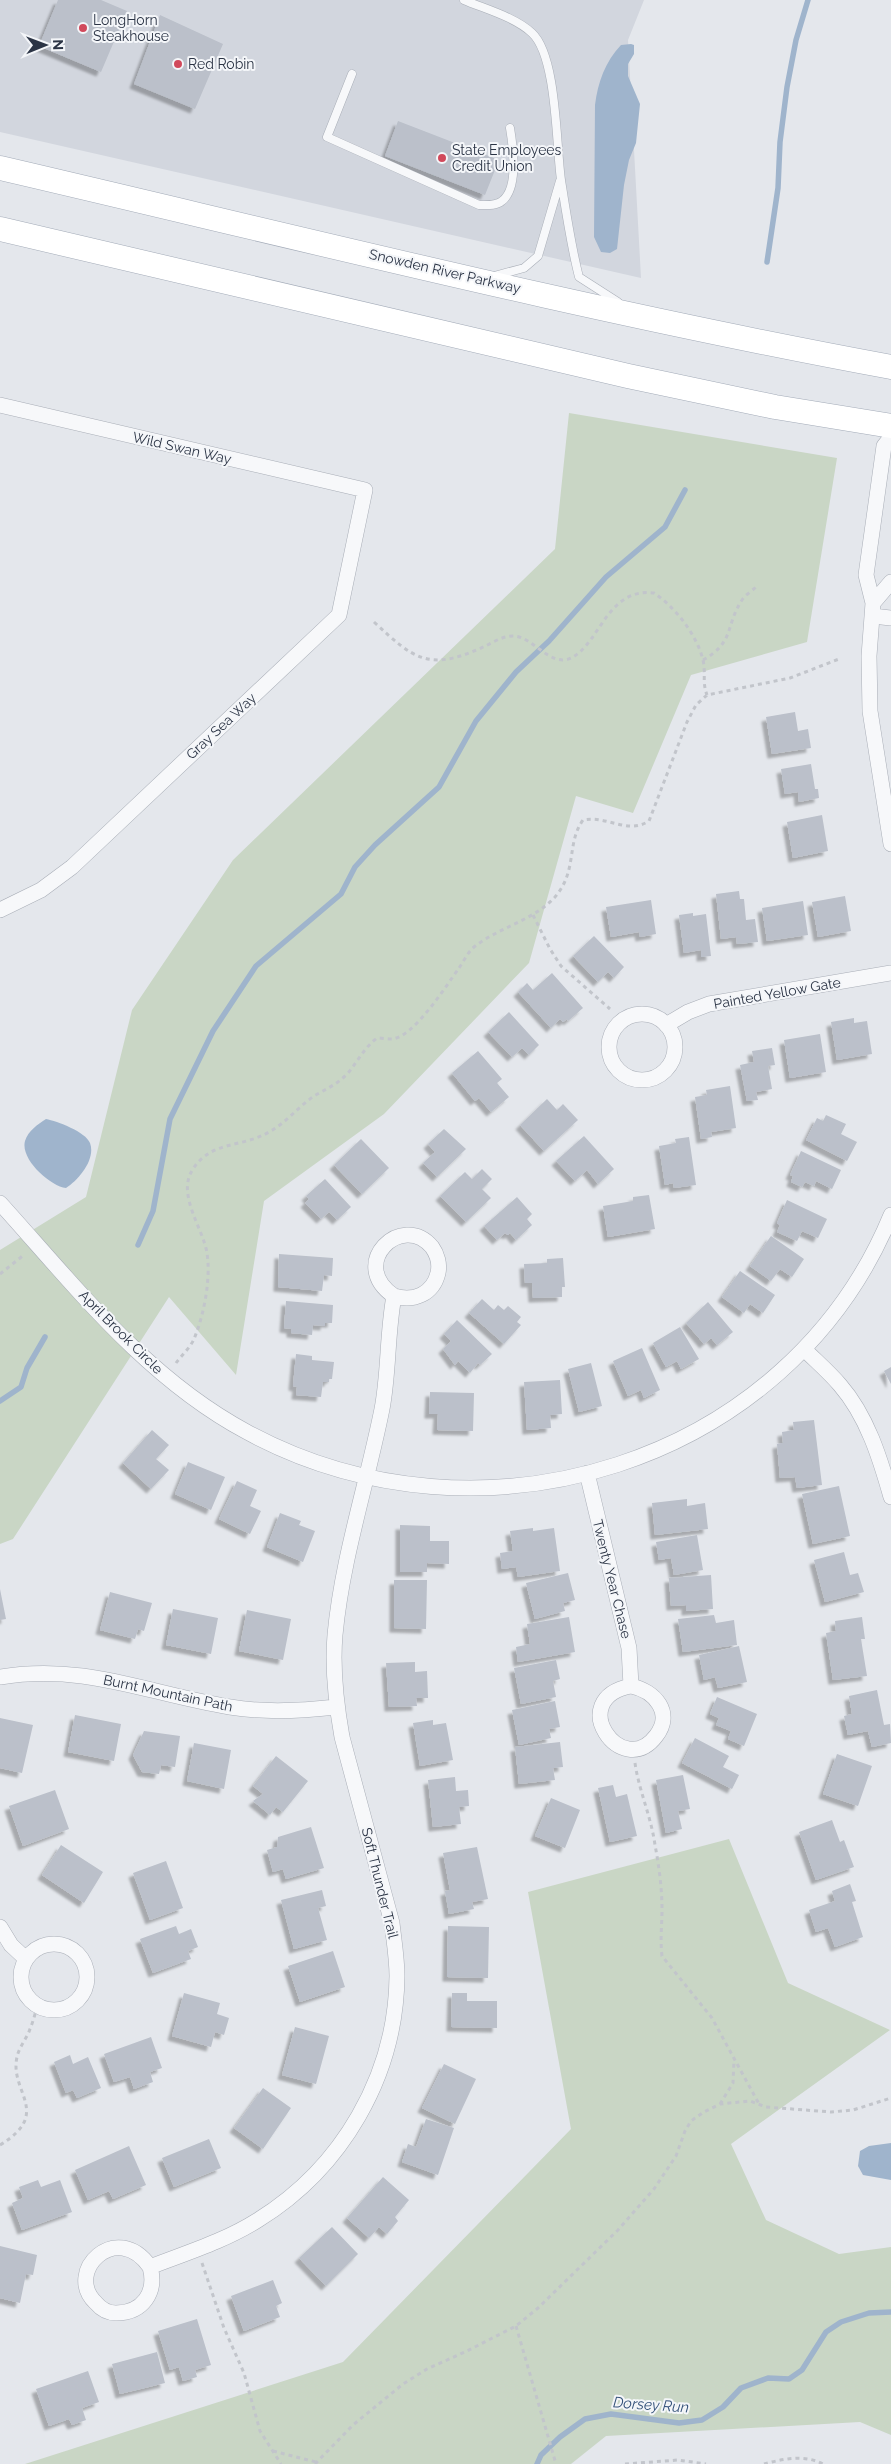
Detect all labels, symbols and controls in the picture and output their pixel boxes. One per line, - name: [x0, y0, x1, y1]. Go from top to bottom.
- place label: LongHorn Steakhouse: [93, 12, 169, 44]
- north arrow: [20, 20, 70, 70]
- marker: LongHorn Steakhouse: [77, 22, 89, 34]
- text: N: [50, 39, 66, 50]
- place label: Red Robin: [188, 56, 255, 72]
- marker: Red Robin: [172, 58, 184, 70]
- place label: State Employees Credit Union: [452, 142, 562, 174]
- marker: State Employees Credit Union: [436, 152, 448, 164]
- street label: Snowden River Parkway: [368, 246, 523, 296]
- street label: Wild Swan Way: [131, 429, 233, 467]
- street label: Gray Sea Way: [183, 689, 259, 762]
- street label: Painted Yellow Gate: [712, 974, 842, 1012]
- street label: April Brook Circle: [76, 1287, 166, 1377]
- street label: Twenty Year Chase: [589, 1518, 635, 1640]
- street label: Burnt Mountain Path: [102, 1671, 234, 1715]
- street label: Soft Thunder Trail: [358, 1826, 402, 1940]
- water label: Dorsey Run: [613, 2393, 689, 2417]

